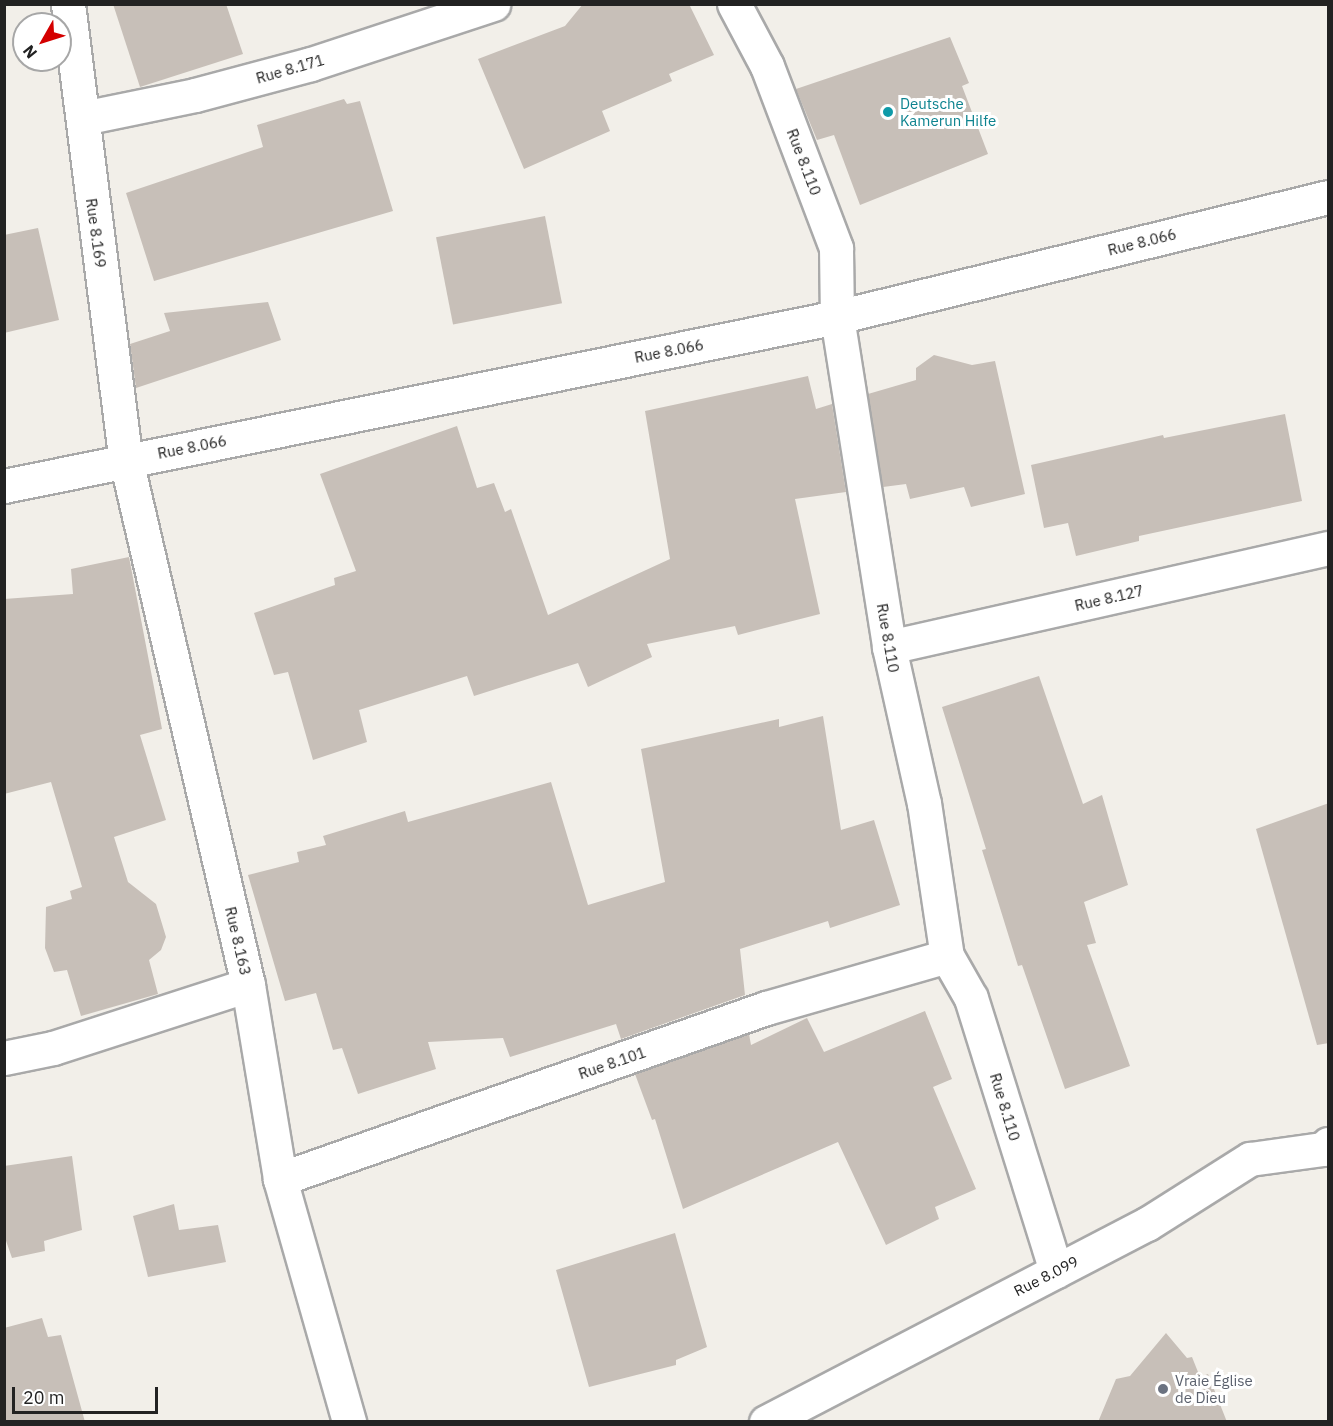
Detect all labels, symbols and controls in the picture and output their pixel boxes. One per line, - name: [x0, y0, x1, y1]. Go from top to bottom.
- north arrow: [12, 12, 72, 72]
- text: N: [18, 41, 41, 63]
- street label: Rue 8.171: [254, 51, 326, 87]
- place label: Deutsche Kamerun Hilfe: [900, 94, 996, 129]
- marker: Deutsche Kamerun Hilfe: [881, 105, 895, 119]
- street label: Rue 8.110: [783, 126, 825, 198]
- street label: Rue 8.169: [82, 197, 110, 269]
- street label: Rue 8.066: [1106, 225, 1178, 259]
- street label: Rue 8.066: [633, 335, 705, 367]
- street label: Rue 8.066: [156, 431, 228, 463]
- street label: Rue 8.127: [1073, 581, 1145, 615]
- street label: Rue 8.110: [873, 602, 903, 674]
- street label: Rue 8.163: [221, 905, 255, 977]
- street label: Rue 8.101: [576, 1043, 648, 1083]
- street label: Rue 8.110: [986, 1071, 1024, 1143]
- street label: Rue 8.099: [1011, 1252, 1081, 1300]
- place label: Vraie Église de Dieu: [1175, 1371, 1253, 1406]
- scale bar: [15, 1375, 160, 1413]
- marker: Vraie Église de Dieu: [1156, 1382, 1170, 1396]
- text: 20 m: [23, 1386, 65, 1409]

